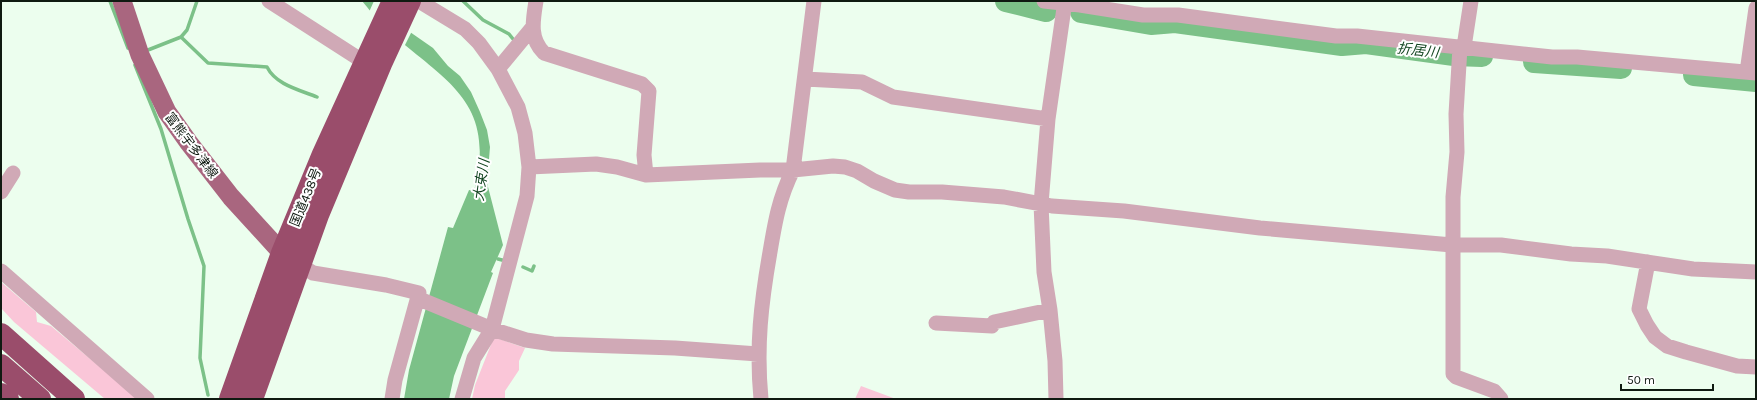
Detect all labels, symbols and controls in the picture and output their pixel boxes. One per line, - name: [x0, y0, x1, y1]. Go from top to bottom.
- water label: 折居川: [1396, 40, 1442, 62]
- street label: 富熊宇多津線: [162, 110, 221, 181]
- water label: 大束川: [470, 156, 493, 202]
- street label: 国道438号: [287, 166, 324, 229]
- scale bar: [1621, 366, 1713, 392]
- text: 50 m: [1627, 373, 1655, 387]

